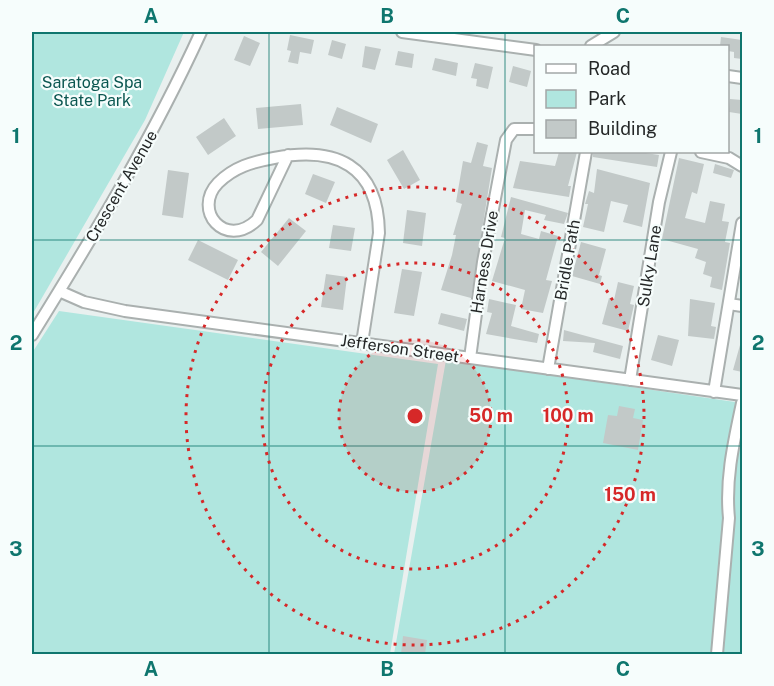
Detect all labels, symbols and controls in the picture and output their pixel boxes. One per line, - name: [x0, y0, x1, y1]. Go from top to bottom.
- text: A: [144, 4, 158, 28]
- text: B: [380, 4, 394, 28]
- text: C: [616, 4, 630, 28]
- legend: [534, 45, 729, 153]
- text: Road: [588, 58, 631, 79]
- park label: Saratoga Spa State Park: [42, 73, 142, 110]
- text: Park: [588, 88, 626, 109]
- text: Building: [588, 118, 657, 139]
- text: 1: [12, 124, 20, 148]
- text: 1: [754, 124, 762, 148]
- street label: Crescent Avenue: [82, 127, 161, 246]
- street label: Harness Drive: [467, 209, 502, 315]
- street label: Bridle Path: [551, 218, 584, 302]
- street label: Sulky Lane: [634, 224, 665, 308]
- text: 2: [10, 331, 22, 355]
- street label: Jefferson Street: [339, 331, 460, 366]
- text: 2: [752, 331, 764, 355]
- text: 50 m: [469, 405, 513, 426]
- text: 100 m: [542, 405, 594, 426]
- centre of rings: [405, 406, 425, 426]
- text: 150 m: [604, 484, 656, 505]
- text: 3: [9, 537, 23, 561]
- text: 3: [751, 537, 765, 561]
- text: A: [144, 657, 158, 681]
- text: B: [380, 657, 394, 681]
- text: C: [616, 657, 630, 681]

